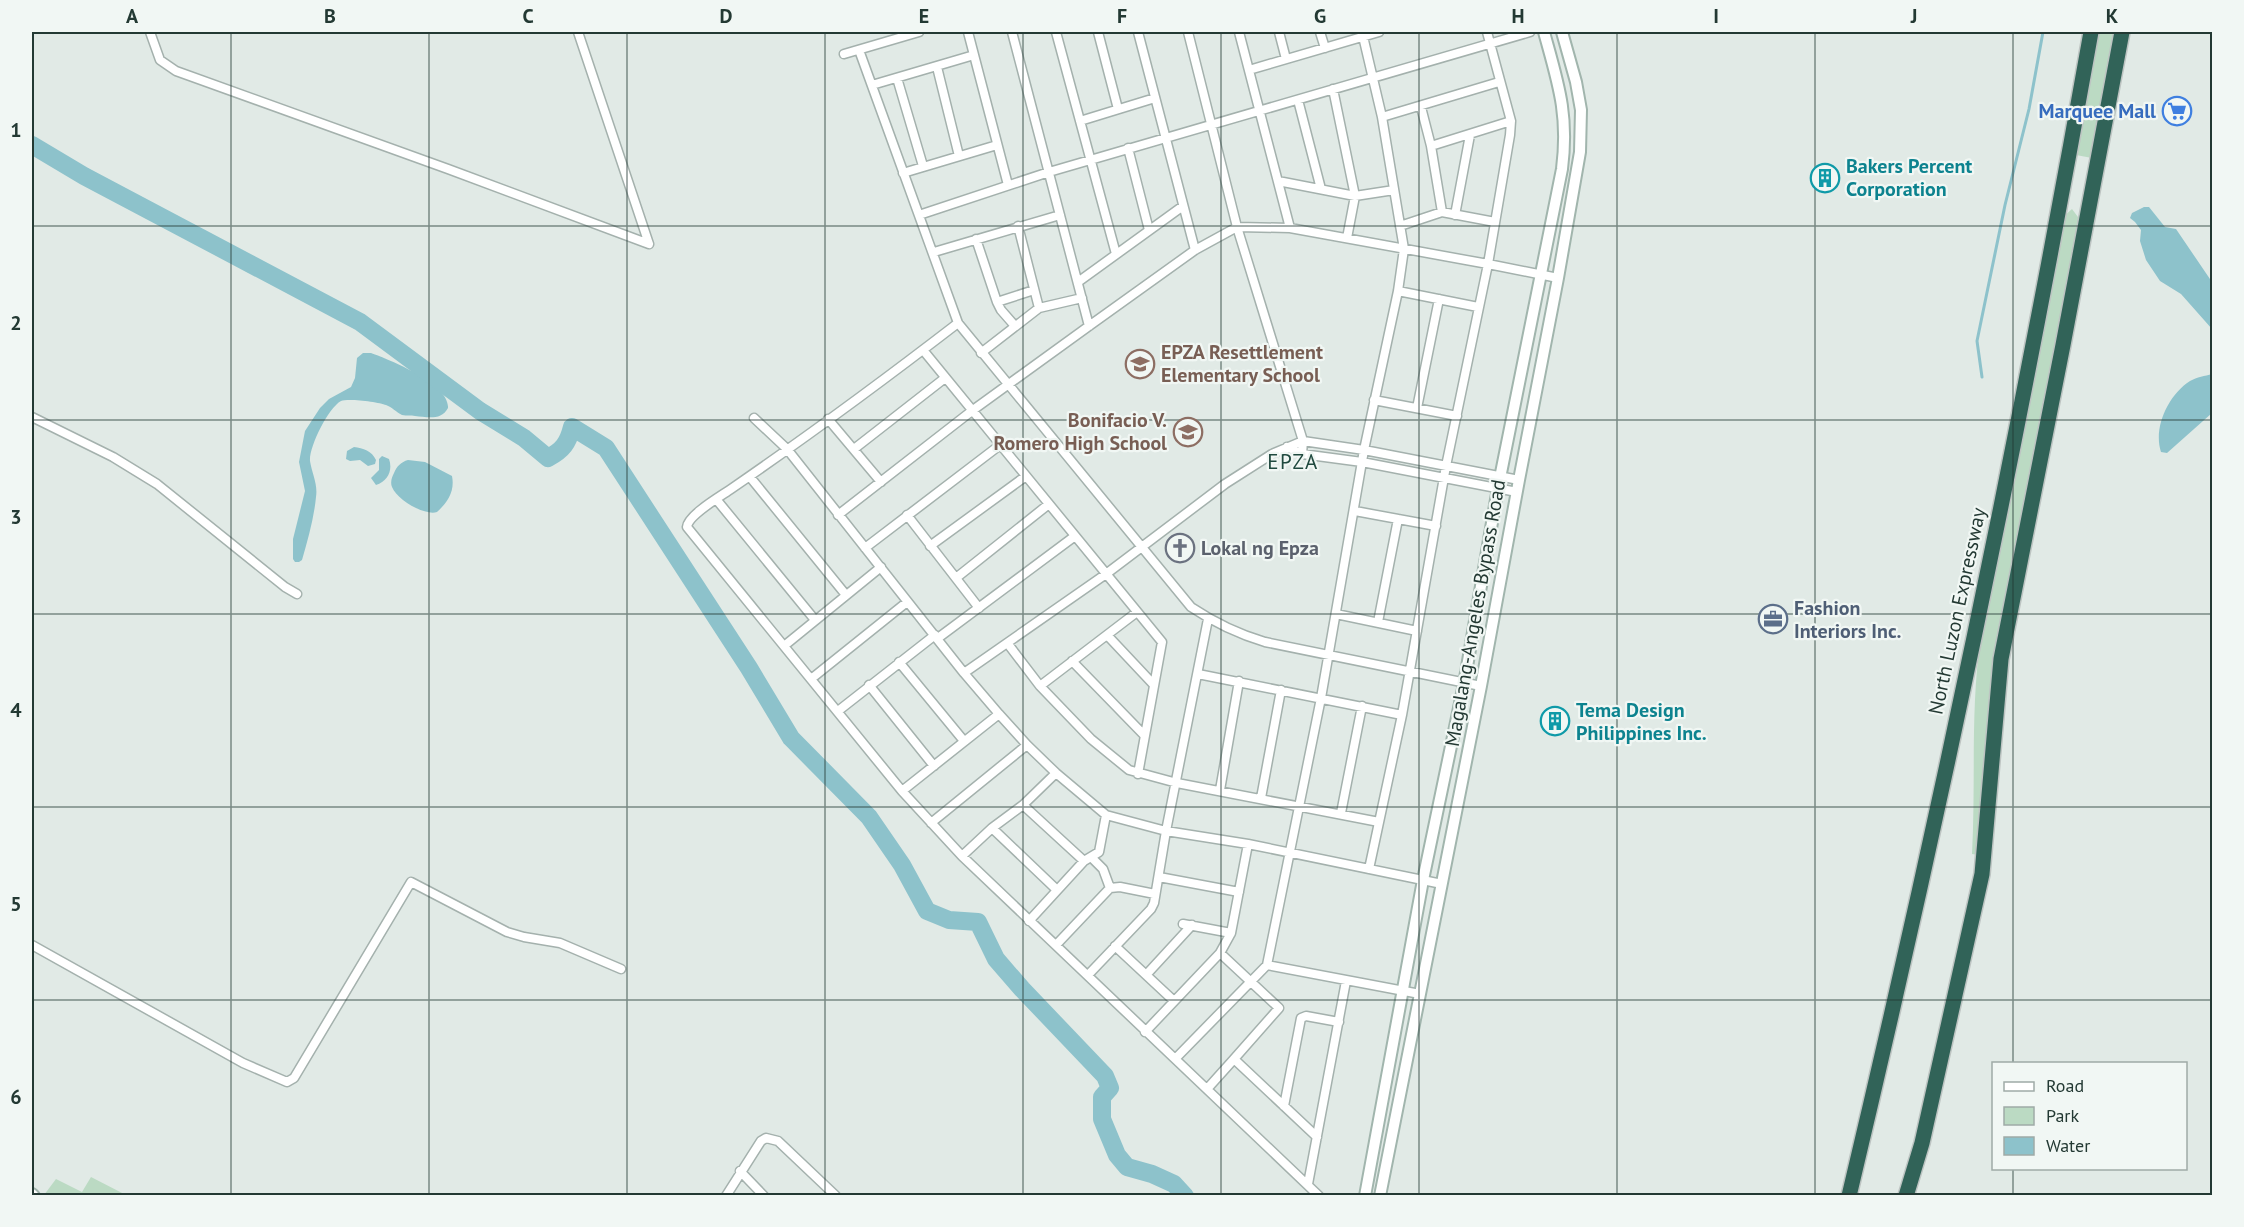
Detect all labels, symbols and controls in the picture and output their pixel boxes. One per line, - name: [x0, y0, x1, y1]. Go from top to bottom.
- text: A: [126, 3, 139, 29]
- text: B: [324, 3, 336, 29]
- text: C: [522, 3, 534, 29]
- text: D: [720, 3, 733, 29]
- text: E: [919, 3, 929, 29]
- text: F: [1117, 3, 1127, 29]
- text: G: [1314, 3, 1326, 29]
- text: H: [1511, 3, 1525, 29]
- text: I: [1713, 3, 1719, 29]
- text: J: [1910, 3, 1917, 29]
- text: K: [2106, 3, 2119, 29]
- supermarket icon: Marquee Mall: [2161, 95, 2193, 127]
- place label: Marquee Mall: [2039, 98, 2156, 124]
- text: 1: [10, 117, 22, 143]
- place label: Bakers Percent Corporation: [1846, 153, 1972, 202]
- building icon: Bakers Percent Corporation: [1809, 162, 1841, 194]
- text: 2: [10, 310, 22, 336]
- place label: EPZA Resettlement Elementary School: [1161, 339, 1323, 388]
- school or university icon: EPZA Resettlement Elementary School: [1124, 348, 1156, 380]
- place label: Bonifacio V. Romero High School: [994, 407, 1167, 456]
- school or university icon: Bonifacio V. Romero High School: [1172, 416, 1204, 448]
- district label: EPZA: [1267, 448, 1319, 475]
- street label: Magalang-Angeles Bypass Road: [1439, 477, 1511, 749]
- text: 3: [10, 504, 22, 530]
- street label: North Luzon Expressway: [1922, 505, 1992, 717]
- church icon: Lokal ng Epza: [1164, 532, 1196, 564]
- place label: Lokal ng Epza: [1201, 535, 1319, 561]
- place label: Fashion Interiors Inc.: [1794, 595, 1902, 644]
- office icon: Fashion Interiors Inc.: [1757, 603, 1789, 635]
- text: 4: [10, 697, 22, 723]
- place label: Tema Design Philippines Inc.: [1576, 697, 1707, 746]
- building icon: Tema Design Philippines Inc.: [1539, 705, 1571, 737]
- text: 5: [10, 891, 22, 917]
- legend: [1992, 1062, 2187, 1170]
- text: Road: [2046, 1074, 2084, 1097]
- text: 6: [10, 1084, 22, 1110]
- text: Park: [2046, 1104, 2079, 1127]
- text: Water: [2046, 1134, 2090, 1157]

